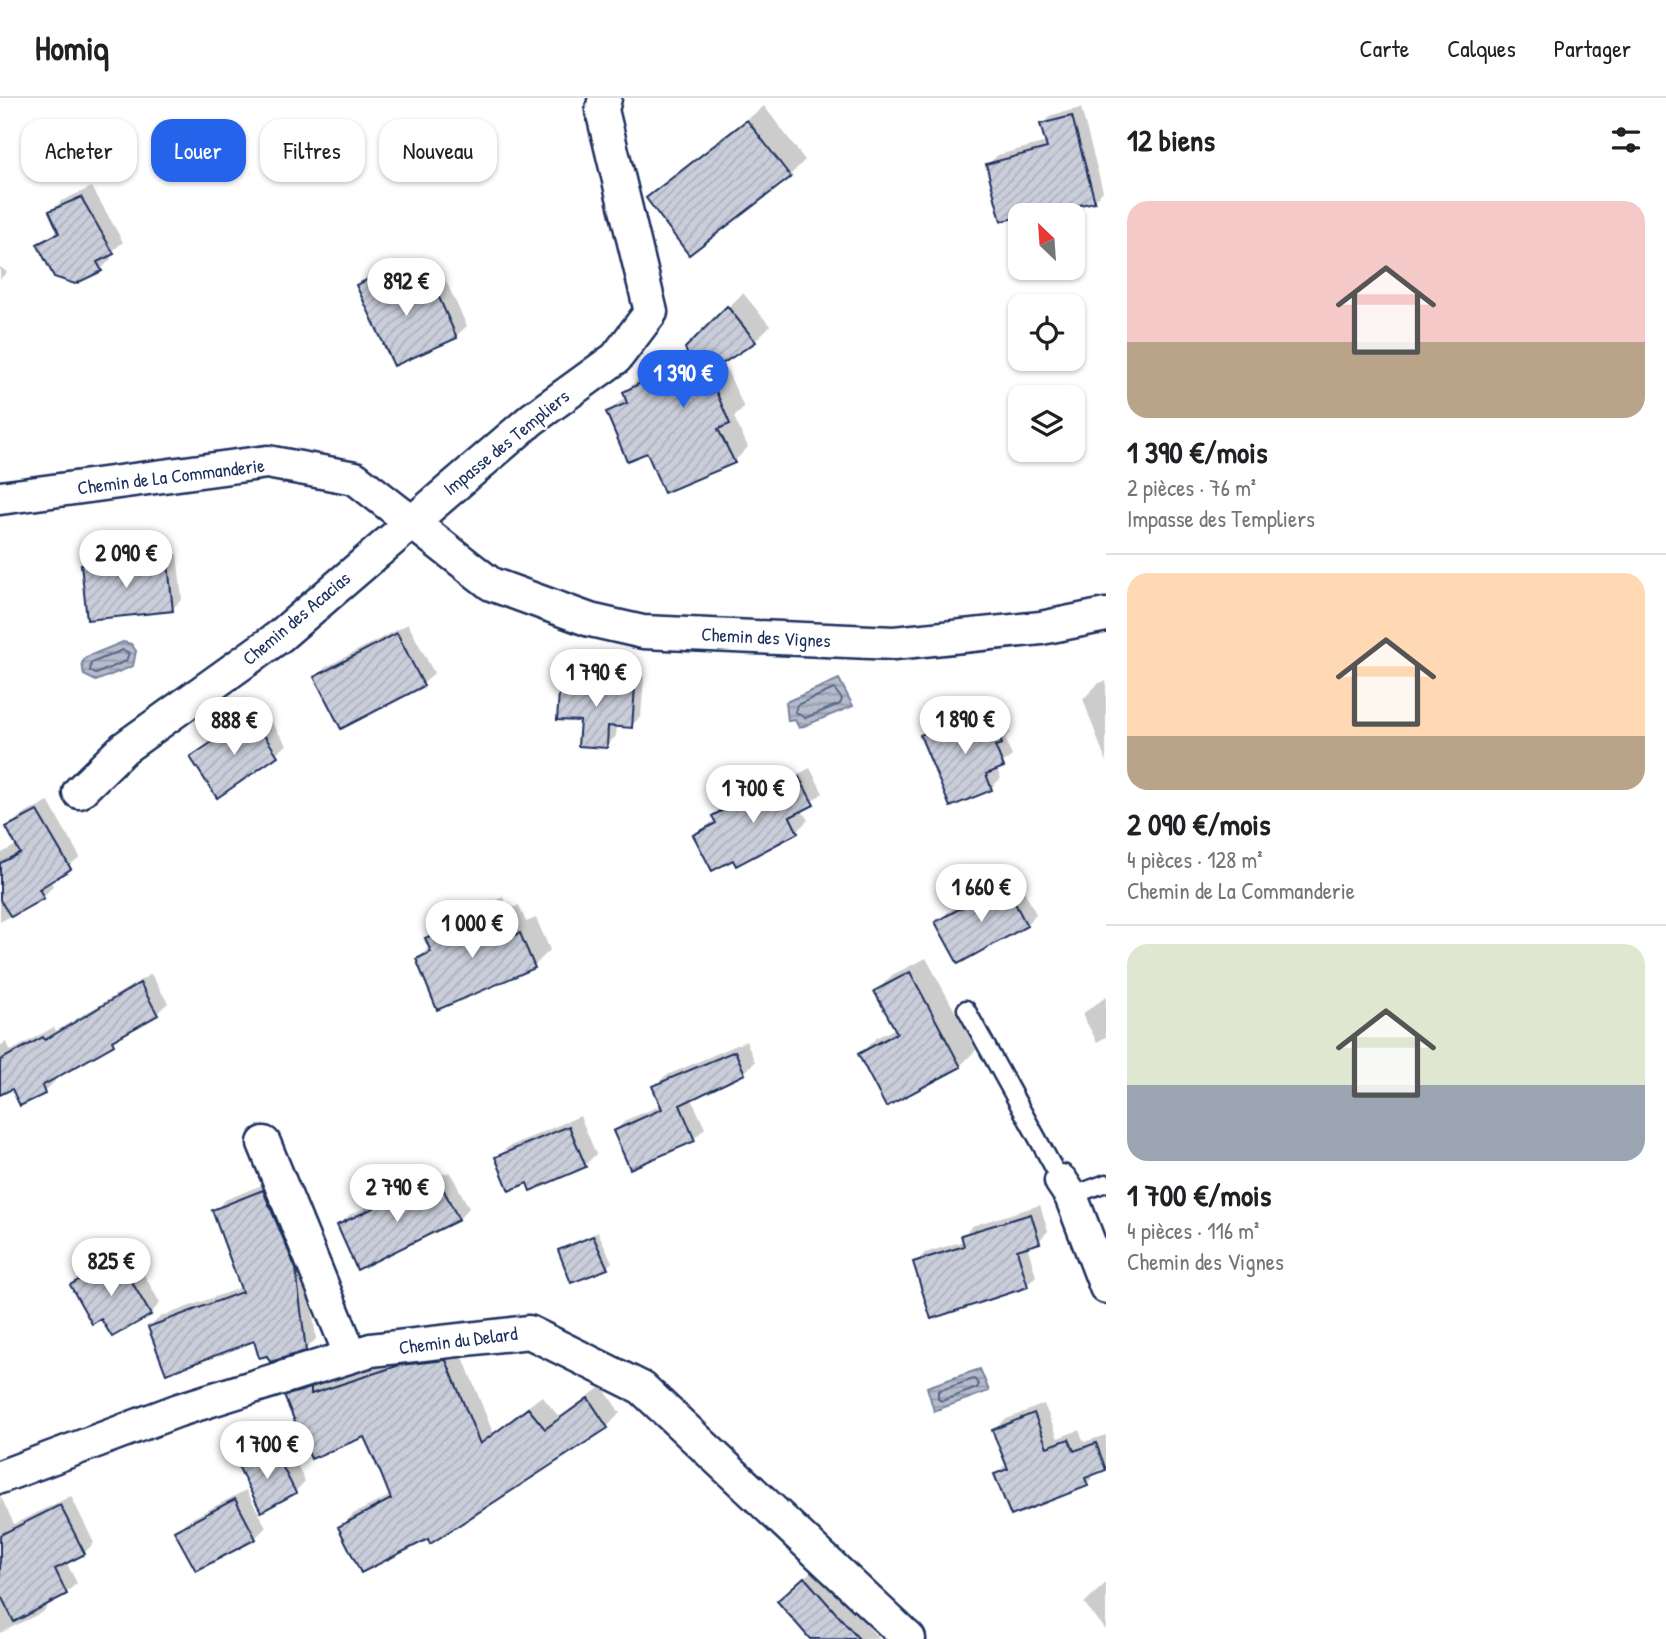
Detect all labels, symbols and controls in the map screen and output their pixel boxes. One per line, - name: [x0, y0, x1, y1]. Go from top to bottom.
- text: Homiq: [35, 26, 109, 70]
- text: Carte: [1360, 32, 1409, 64]
- text: Calques: [1447, 32, 1516, 64]
- text: Partager: [1554, 32, 1631, 64]
- chip: Acheter: [21, 119, 137, 182]
- chip: Louer: [151, 119, 246, 182]
- chip: Filtres: [260, 119, 365, 182]
- chip: Nouveau: [379, 119, 497, 182]
- text: 12 biens: [1127, 120, 1215, 160]
- icon: filters: [1607, 121, 1645, 159]
- north arrow: [1008, 203, 1085, 280]
- map controls: [1008, 203, 1085, 462]
- icon: home: [1323, 247, 1449, 373]
- pin: 892 €: [357, 258, 455, 318]
- text: 892 €: [383, 265, 429, 296]
- button: locate: [1008, 294, 1085, 371]
- pin: 1 390 €: [618, 350, 748, 410]
- text: 1 390 €: [653, 357, 713, 388]
- street label: Impasse des Templiers: [438, 383, 574, 501]
- button: layers: [1008, 385, 1085, 462]
- text: 1 390 €/mois: [1127, 432, 1267, 472]
- street label: Chemin de La Commanderie: [76, 452, 266, 500]
- text: 2 pièces · 76 m²: [1127, 472, 1256, 503]
- text: Impasse des Templiers: [1127, 503, 1315, 534]
- pin: 2 090 €: [61, 531, 191, 590]
- text: 2 090 €: [95, 537, 157, 568]
- street label: Chemin des Acacias: [237, 565, 355, 671]
- icon: home: [1323, 619, 1449, 745]
- street label: Chemin des Vignes: [701, 621, 831, 653]
- pin: 1 790 €: [531, 650, 661, 709]
- text: 1 790 €: [566, 656, 626, 687]
- pin: 1 890 €: [900, 696, 1030, 756]
- pin: 888 €: [185, 698, 283, 757]
- text: 1 890 €: [936, 703, 994, 734]
- text: 888 €: [211, 704, 257, 735]
- pin: 1 700 €: [688, 766, 818, 825]
- text: 1 700 €: [722, 772, 784, 803]
- text: 2 090 €/mois: [1127, 804, 1271, 844]
- text: 4 pièces · 128 m²: [1127, 844, 1262, 875]
- pin: 1 660 €: [916, 864, 1046, 924]
- text: 1 660 €: [952, 871, 1010, 902]
- text: Chemin de La Commanderie: [1127, 875, 1355, 906]
- pin: 1 000 €: [407, 900, 537, 960]
- text: 1 000 €: [442, 907, 502, 938]
- icon: home: [1323, 990, 1449, 1116]
- pin: 2 790 €: [332, 1164, 462, 1224]
- text: 2 790 €: [366, 1171, 428, 1202]
- text: 1 700 €/mois: [1127, 1175, 1271, 1215]
- text: 4 pièces · 116 m²: [1127, 1215, 1259, 1246]
- pin: 825 €: [62, 1238, 160, 1298]
- text: 825 €: [88, 1245, 134, 1276]
- text: Chemin des Vignes: [1127, 1246, 1284, 1277]
- street label: Chemin du Delard: [397, 1320, 519, 1360]
- pin: 1 700 €: [202, 1422, 332, 1481]
- text: 1 700 €: [236, 1428, 298, 1459]

